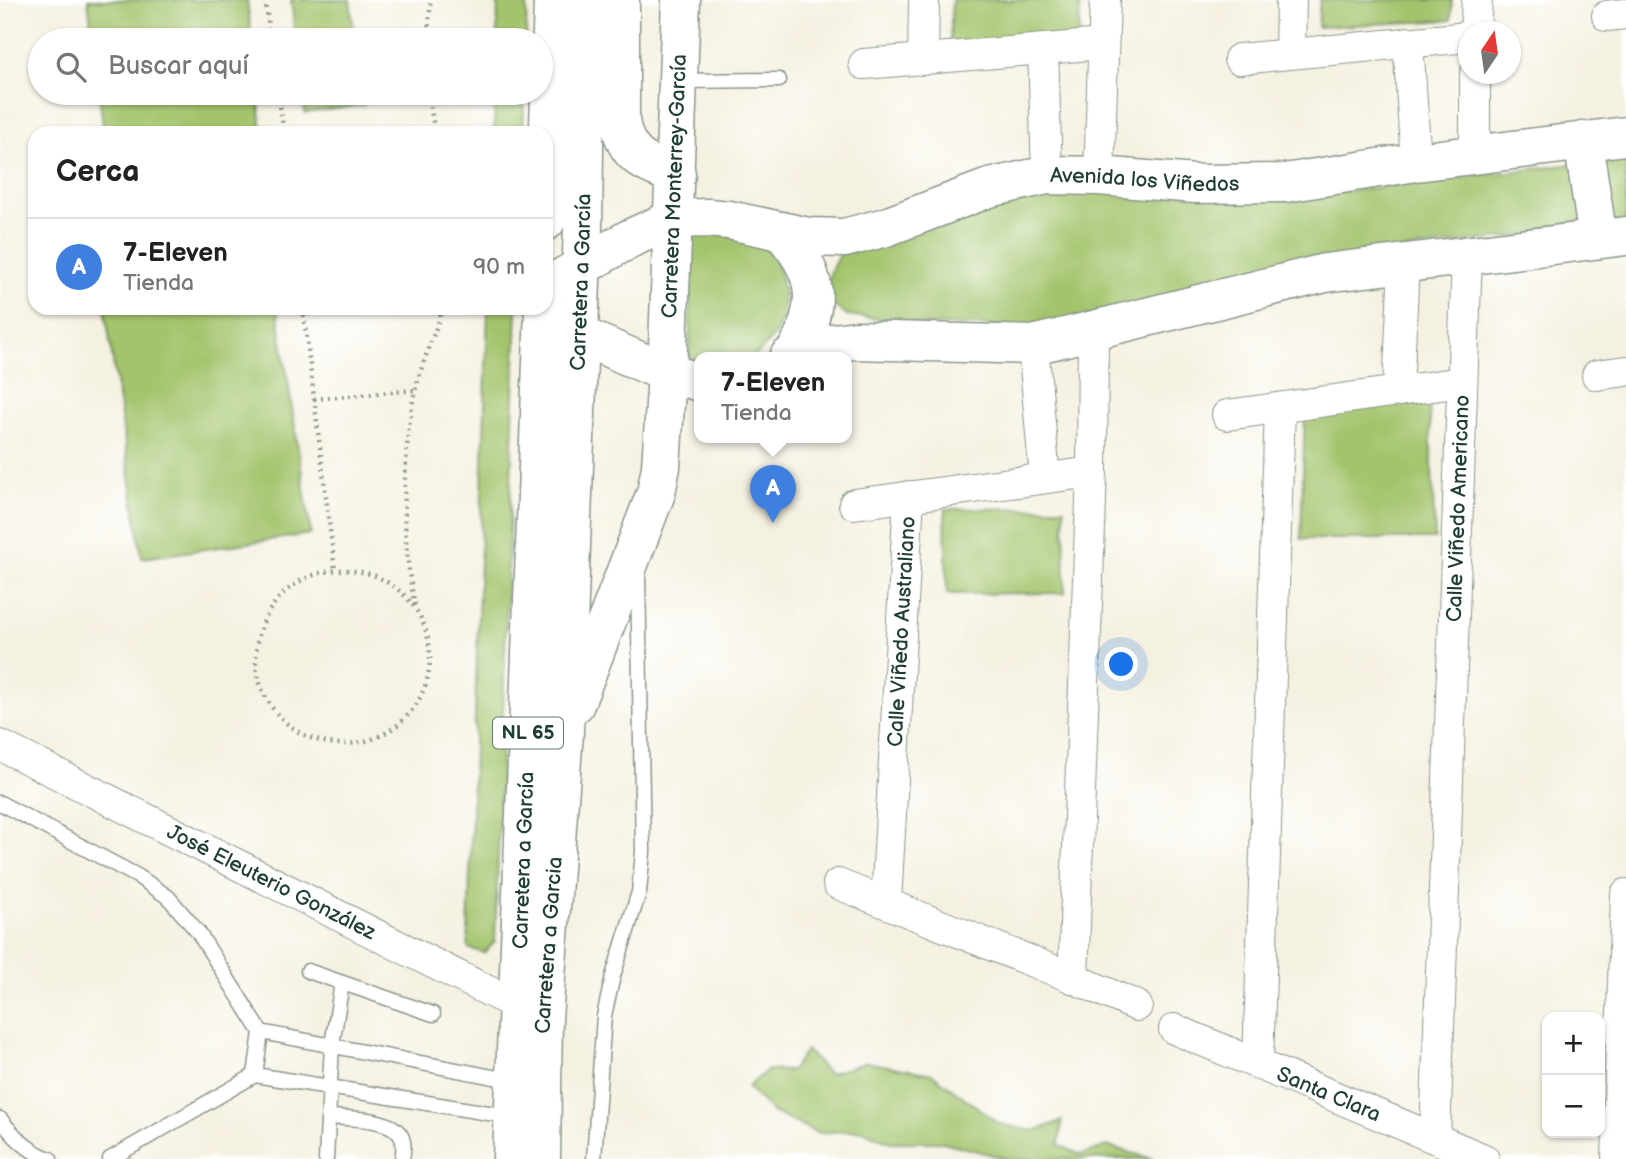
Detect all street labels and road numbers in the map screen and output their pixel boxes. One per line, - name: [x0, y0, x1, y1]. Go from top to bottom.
- street label: Carretera Monterrey-García: [657, 54, 691, 319]
- street label: Avenida los Viñedos: [1050, 163, 1239, 197]
- street label: Carretera a García: [565, 193, 596, 371]
- street label: Calle Viñedo Americano: [1441, 394, 1474, 623]
- street label: Calle Viñedo Australiano: [882, 515, 920, 747]
- road number: NL 65: [493, 718, 563, 748]
- street label: Carretera a García: [507, 771, 539, 949]
- street label: José Eleuterio González: [163, 819, 381, 945]
- street label: Carretera a Garcia: [530, 856, 567, 1034]
- street label: Santa Clara: [1273, 1061, 1385, 1127]

